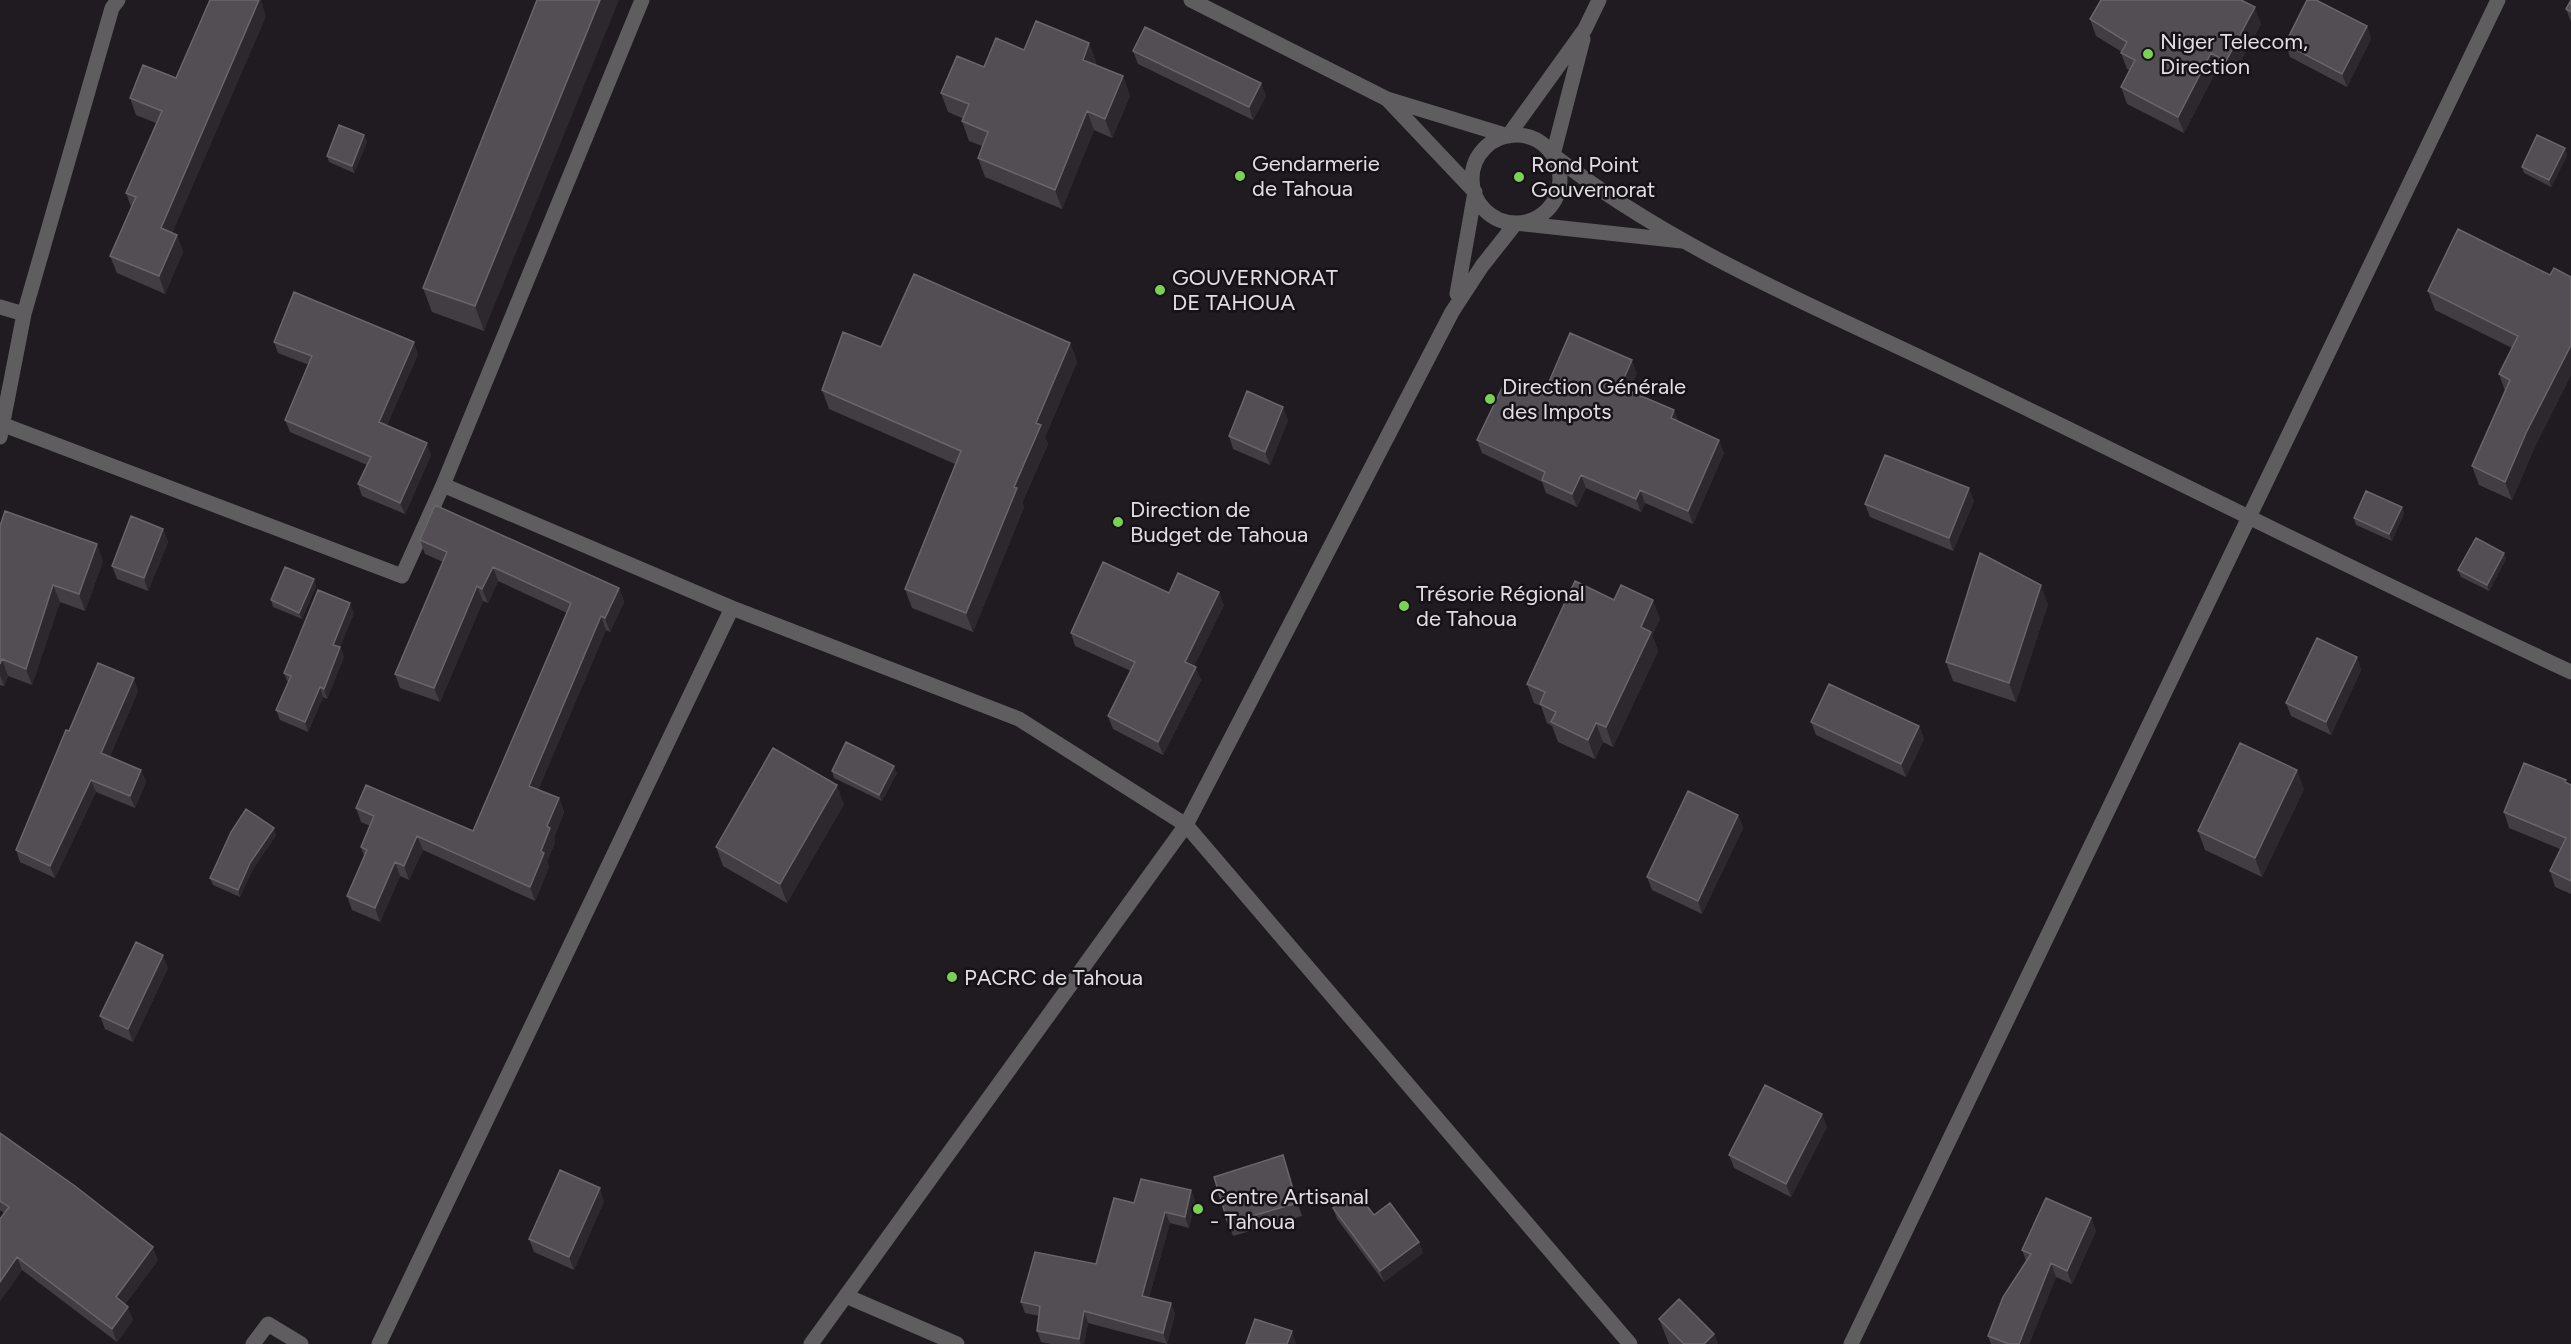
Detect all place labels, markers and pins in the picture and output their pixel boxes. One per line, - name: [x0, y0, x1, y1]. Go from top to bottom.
- place label: Niger Telecom, Direction: [2160, 28, 2308, 80]
- marker: Niger Telecom, Direction: [2141, 47, 2155, 61]
- place label: Gendarmerie de Tahoua: [1252, 150, 1380, 202]
- place label: Rond Point Gouvernorat: [1531, 151, 1655, 203]
- marker: Gendarmerie de Tahoua: [1233, 169, 1247, 183]
- marker: Rond Point Gouvernorat: [1512, 170, 1526, 184]
- place label: GOUVERNORAT DE TAHOUA: [1172, 264, 1338, 316]
- marker: GOUVERNORAT DE TAHOUA: [1153, 283, 1167, 297]
- place label: Direction Générale des Impots: [1502, 373, 1686, 425]
- marker: Direction Générale des Impots: [1483, 392, 1497, 406]
- place label: Direction de Budget de Tahoua: [1130, 496, 1308, 548]
- marker: Direction de Budget de Tahoua: [1111, 515, 1125, 529]
- place label: Trésorie Régional de Tahoua: [1416, 580, 1585, 632]
- marker: Trésorie Régional de Tahoua: [1397, 599, 1411, 613]
- place label: PACRC de Tahoua: [964, 964, 1143, 991]
- marker: PACRC de Tahoua: [945, 970, 959, 984]
- place label: Centre Artisanal - Tahoua: [1210, 1183, 1369, 1235]
- marker: Centre Artisanal - Tahoua: [1191, 1202, 1205, 1216]

